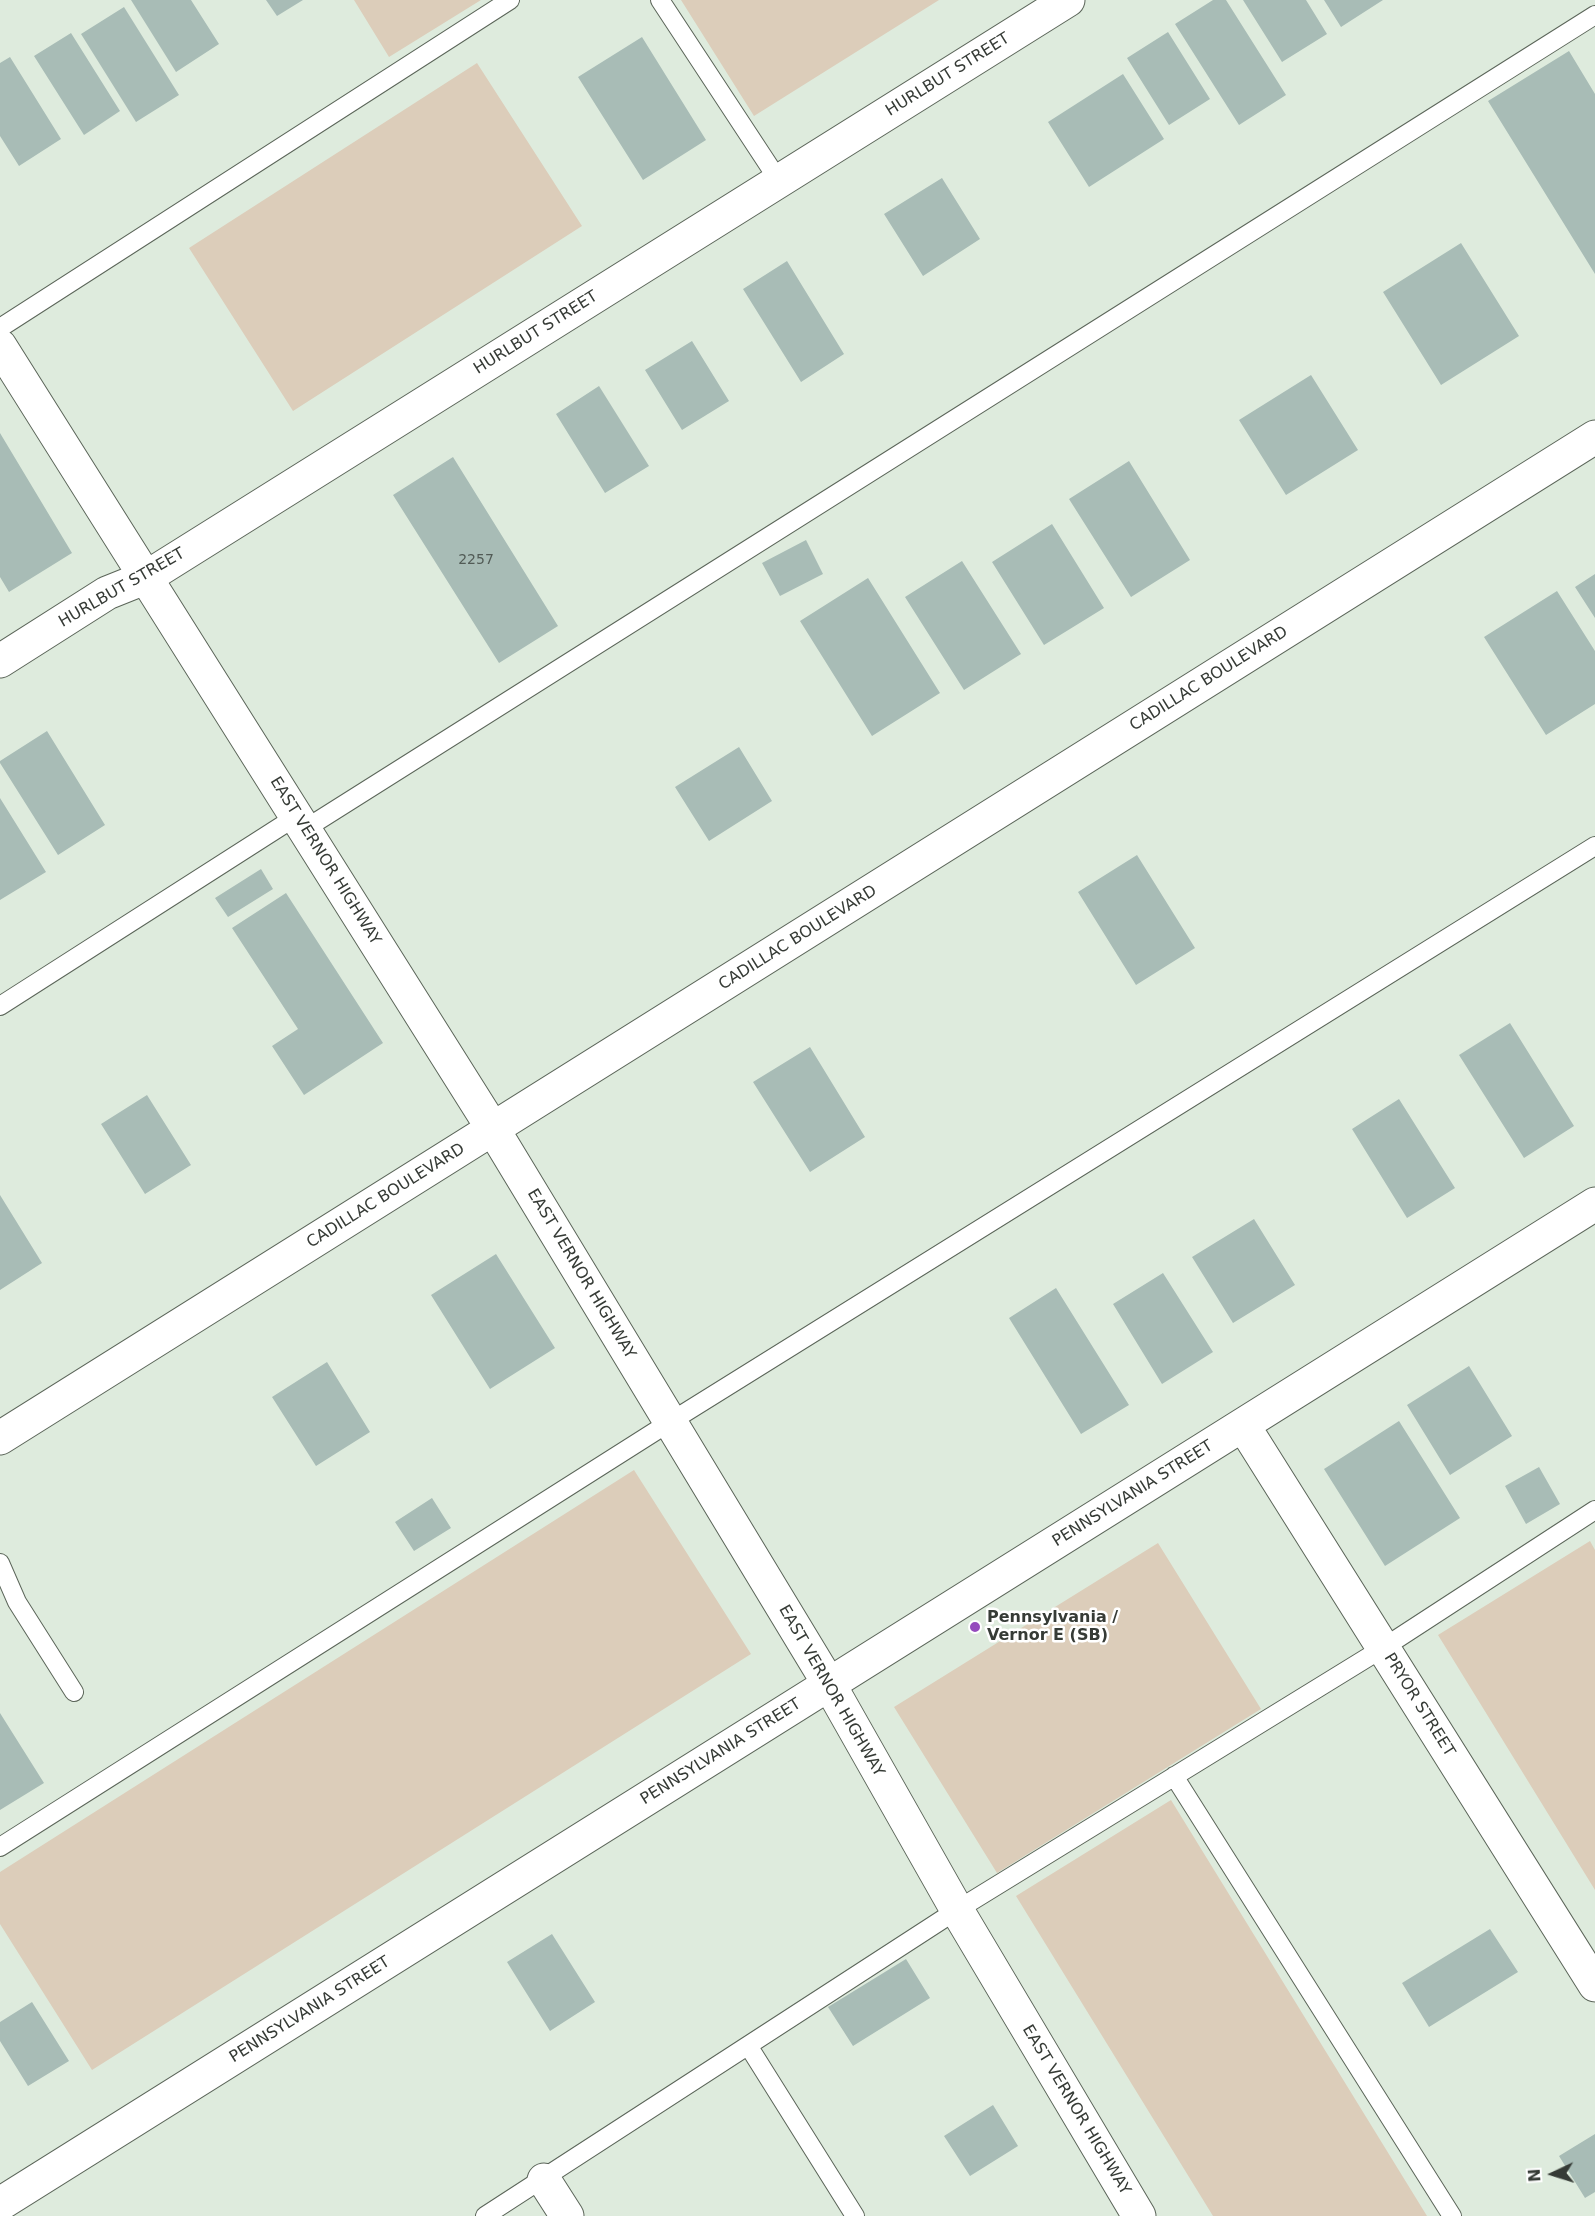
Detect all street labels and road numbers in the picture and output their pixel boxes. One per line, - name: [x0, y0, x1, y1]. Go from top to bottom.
- street label: HURLBUT STREET: [883, 29, 1013, 121]
- street label: HURLBUT STREET: [471, 287, 601, 379]
- street label: HURLBUT STREET: [56, 544, 188, 632]
- street label: CADILLAC BOULEVARD: [1126, 622, 1292, 736]
- street label: EAST VERNOR HIGHWAY: [265, 773, 385, 949]
- street label: CADILLAC BOULEVARD: [715, 881, 881, 995]
- street label: CADILLAC BOULEVARD: [303, 1139, 469, 1253]
- street label: EAST VERNOR HIGHWAY: [523, 1186, 639, 1362]
- street label: PENNSYLVANIA STREET: [1049, 1437, 1217, 1551]
- street label: EAST VERNOR HIGHWAY: [774, 1602, 888, 1780]
- street label: PRYOR STREET: [1379, 1650, 1459, 1760]
- street label: PENNSYLVANIA STREET: [637, 1695, 805, 1809]
- street label: PENNSYLVANIA STREET: [226, 1953, 394, 2067]
- street label: EAST VERNOR HIGHWAY: [1018, 2022, 1134, 2198]

